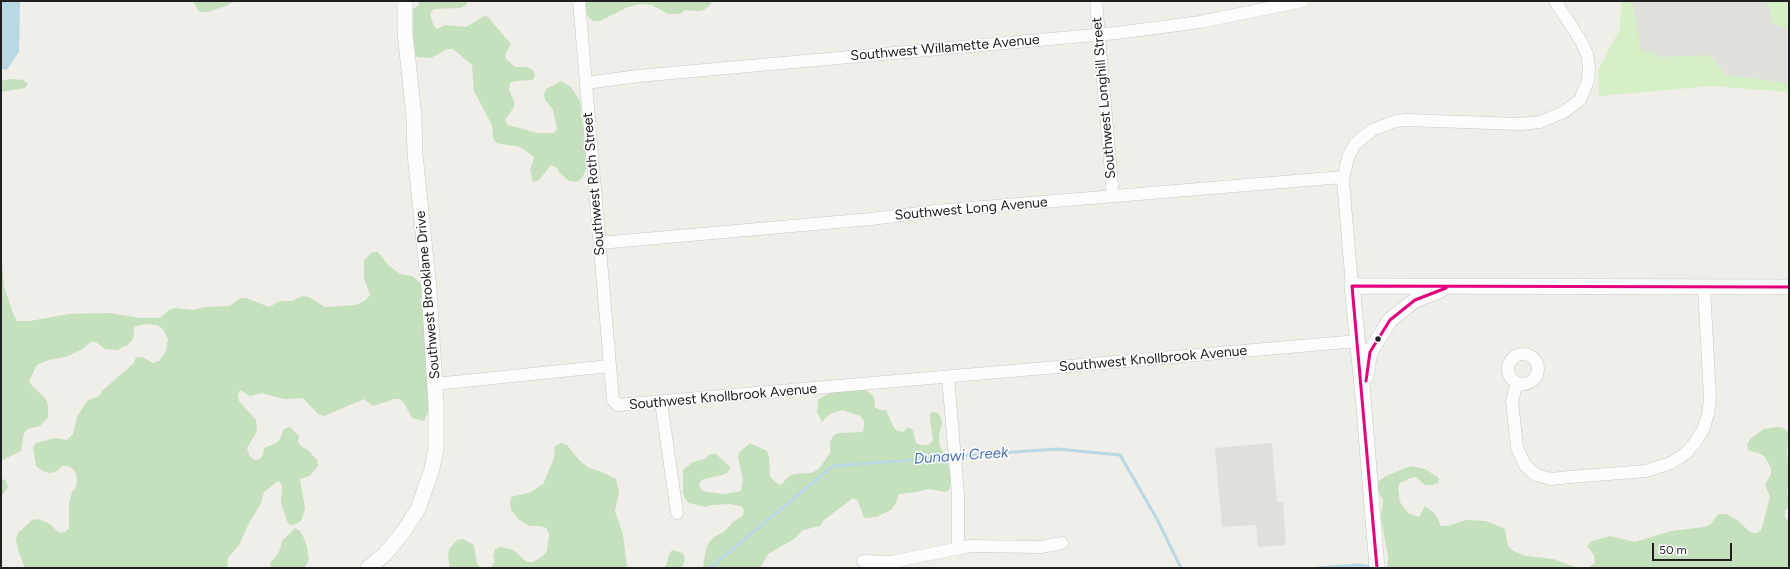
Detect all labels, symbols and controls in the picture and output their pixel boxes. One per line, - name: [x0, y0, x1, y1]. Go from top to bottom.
- street label: Southwest Longhill Street: [1089, 16, 1119, 180]
- street label: Southwest Willamette Avenue: [850, 31, 1040, 65]
- street label: Southwest Roth Street: [579, 112, 609, 256]
- street label: Southwest Long Avenue: [894, 194, 1048, 224]
- street label: Southwest Brooklane Drive: [412, 210, 444, 380]
- unlabelled marker: [1373, 334, 1383, 344]
- street label: Southwest Knollbrook Avenue: [1058, 342, 1248, 376]
- street label: Southwest Knollbrook Avenue: [628, 380, 818, 414]
- water label: Dunawi Creek: [913, 444, 1009, 468]
- scale bar: [1654, 535, 1734, 561]
- text: 50 m: [1659, 543, 1687, 557]

